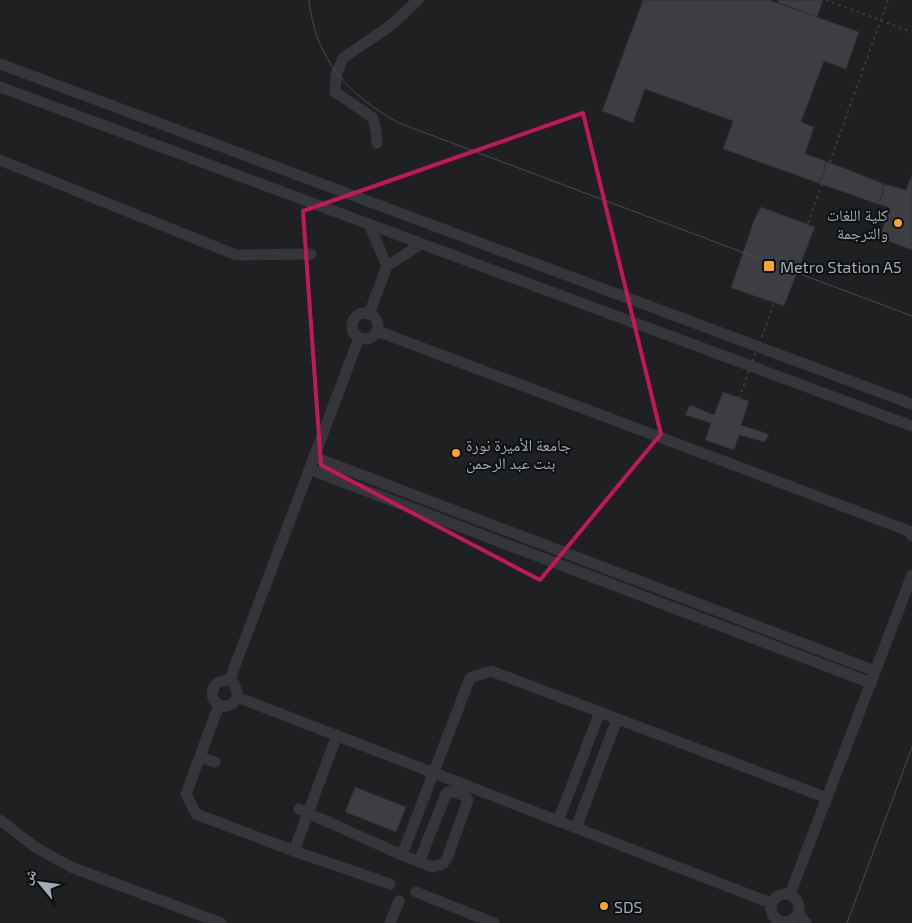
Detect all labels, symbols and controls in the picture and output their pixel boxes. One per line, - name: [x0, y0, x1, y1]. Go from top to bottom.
- place label: كلية اللغات والترجمة: [827, 205, 888, 243]
- marker: كلية اللغات والترجمة: [892, 217, 904, 229]
- place label: Metro Station A5: [780, 257, 902, 276]
- marker: Metro Station A5: [762, 259, 776, 273]
- place label: جامعة الأميرة نورة بنت عبد الرحمن: [466, 435, 571, 474]
- marker: جامعة الأميرة نورة بنت عبد الرحمن: [450, 447, 462, 459]
- north arrow: [15, 858, 65, 908]
- text: ش: [17, 866, 40, 888]
- place label: SDS: [614, 897, 643, 916]
- marker: SDS: [598, 900, 610, 912]

